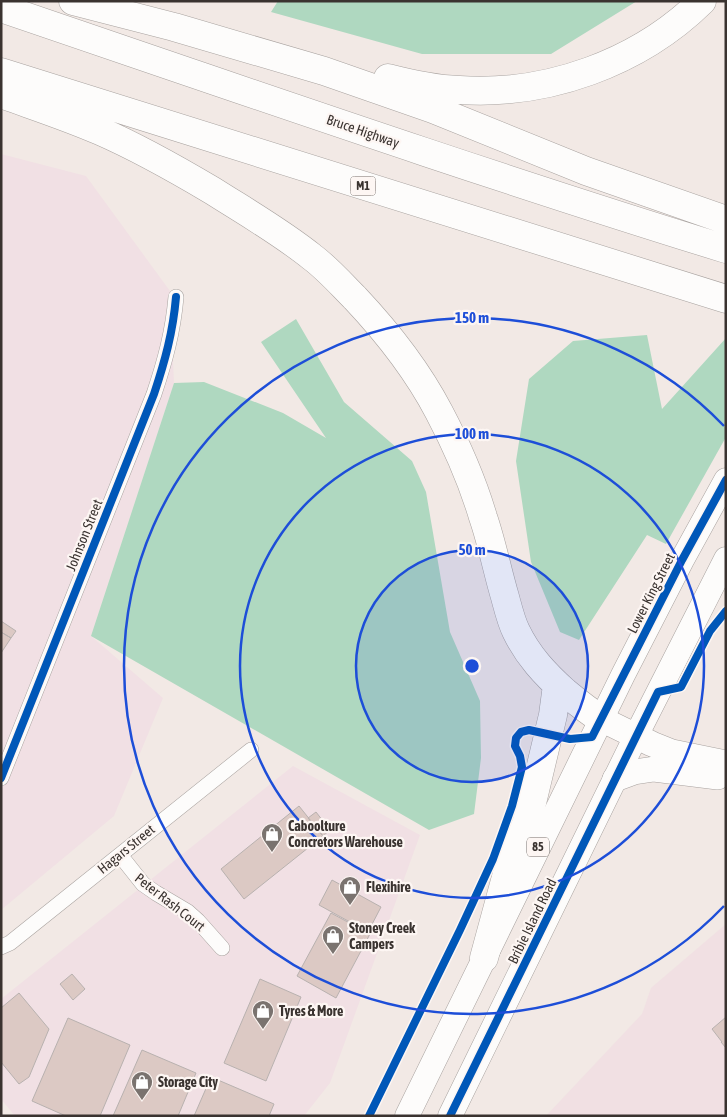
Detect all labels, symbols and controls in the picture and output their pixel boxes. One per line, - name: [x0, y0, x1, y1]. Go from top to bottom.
- street label: Bruce Highway: [325, 111, 402, 151]
- road number: M1: [350, 177, 376, 196]
- text: 150 m: [455, 309, 489, 326]
- text: 100 m: [455, 425, 489, 442]
- street label: Johnson Street: [62, 497, 106, 573]
- text: 50 m: [459, 541, 486, 558]
- street label: Lower King Street: [624, 550, 678, 636]
- centre of rings: [463, 657, 481, 675]
- place label: Caboolture Concretors Warehouse: [288, 818, 403, 850]
- street label: Hagars Street: [94, 821, 158, 877]
- shop icon: Caboolture Concretors Warehouse: [260, 822, 284, 853]
- road number: 85: [527, 838, 549, 856]
- street label: Peter Rash Court: [132, 870, 208, 934]
- shop icon: Flexihire: [338, 875, 362, 906]
- street label: Bribie Island Road: [504, 876, 560, 966]
- place label: Flexihire: [366, 879, 411, 895]
- place label: Stoney Creek Campers: [349, 920, 416, 952]
- shop icon: Stoney Creek Campers: [321, 924, 345, 955]
- shop icon: Tyres & More: [251, 999, 275, 1030]
- place label: Tyres & More: [279, 1003, 343, 1019]
- shop icon: Storage City: [130, 1070, 154, 1101]
- place label: Storage City: [158, 1074, 218, 1090]

